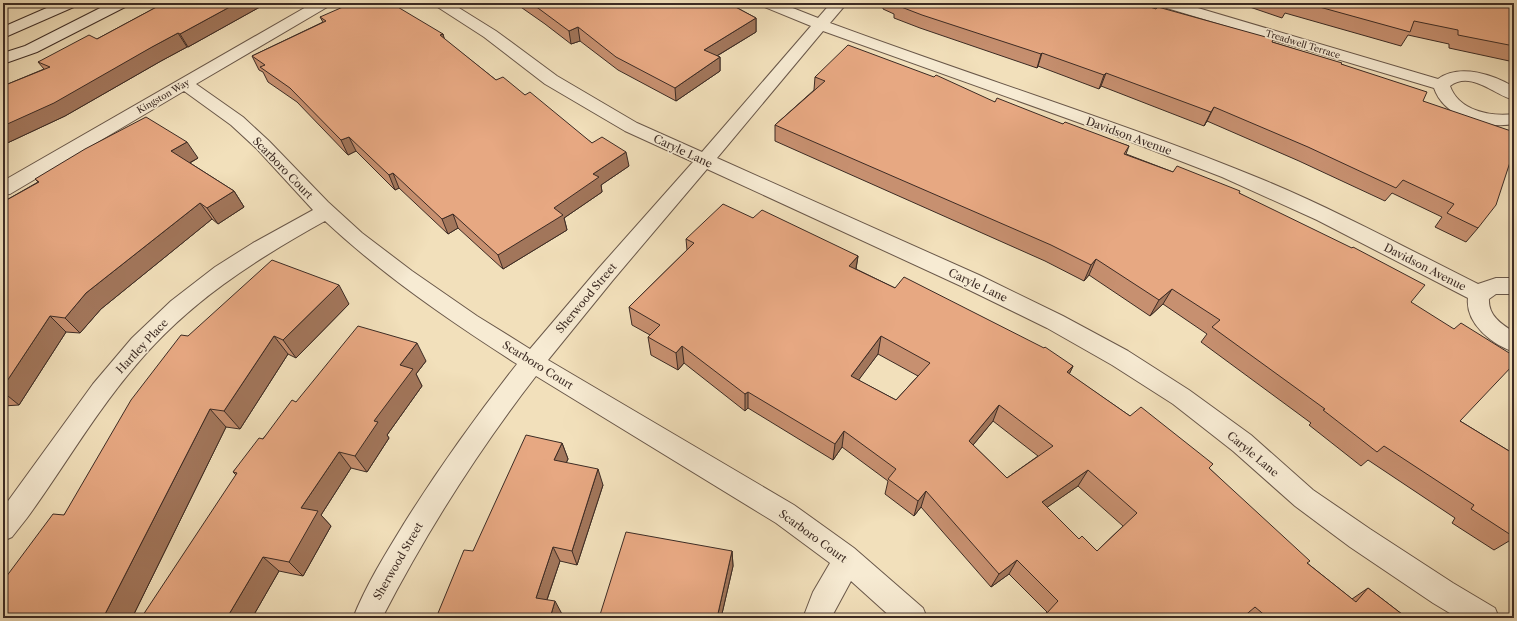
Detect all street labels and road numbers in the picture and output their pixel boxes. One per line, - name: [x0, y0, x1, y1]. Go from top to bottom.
- street label: Treadwell Terrace: [1264, 27, 1342, 61]
- street label: Kingston Way: [135, 76, 192, 116]
- street label: Davidson Avenue: [1084, 114, 1174, 158]
- street label: Caryle Lane: [651, 131, 715, 171]
- street label: Scarboro Court: [250, 134, 316, 202]
- street label: Davidson Avenue: [1382, 240, 1468, 294]
- street label: Sherwood Street: [553, 260, 620, 336]
- street label: Caryle Lane: [946, 265, 1010, 305]
- street label: Hartley Place: [113, 316, 171, 376]
- street label: Scarboro Court: [500, 338, 576, 392]
- street label: Caryle Lane: [1224, 428, 1282, 480]
- street label: Scarboro Court: [776, 507, 850, 565]
- street label: Sherwood Street: [370, 520, 426, 602]

